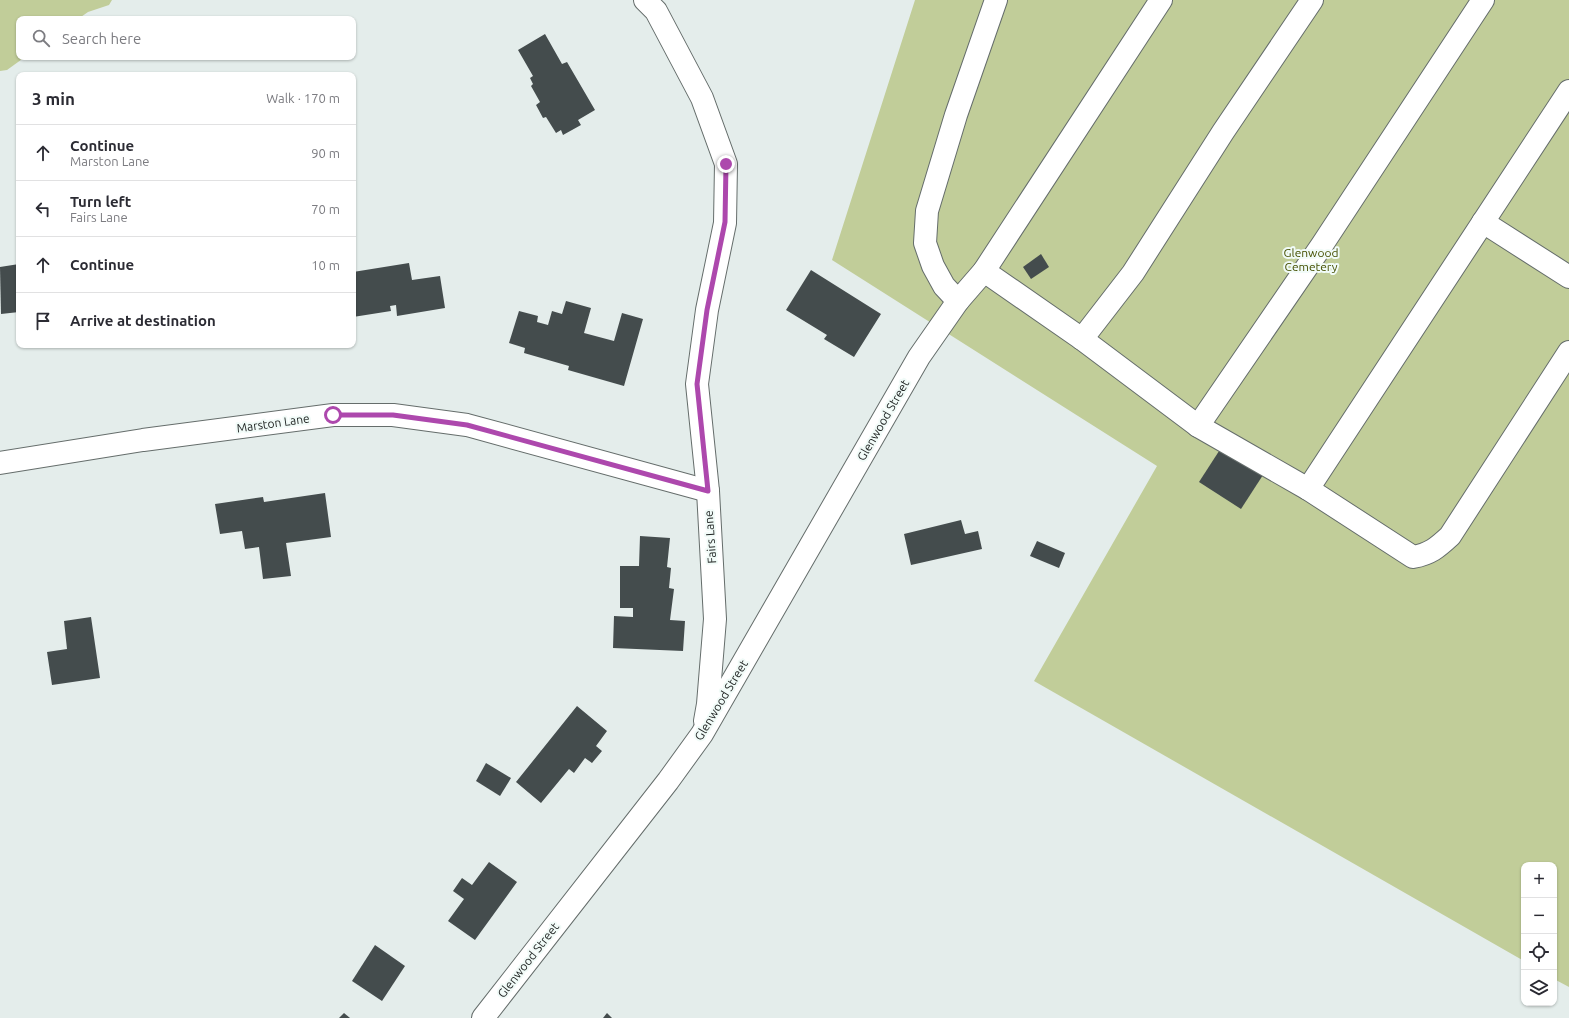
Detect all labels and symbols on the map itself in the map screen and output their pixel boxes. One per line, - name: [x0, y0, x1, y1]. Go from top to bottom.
- route end: [717, 155, 735, 173]
- park label: Glenwood Cemetery: [1284, 246, 1338, 273]
- street label: Glenwood Street: [855, 377, 912, 463]
- route start: [324, 406, 342, 424]
- street label: Marston Lane: [236, 411, 310, 435]
- street label: Fairs Lane: [702, 510, 718, 564]
- street label: Glenwood Street: [692, 657, 750, 742]
- street label: Glenwood Street: [495, 920, 561, 1000]

